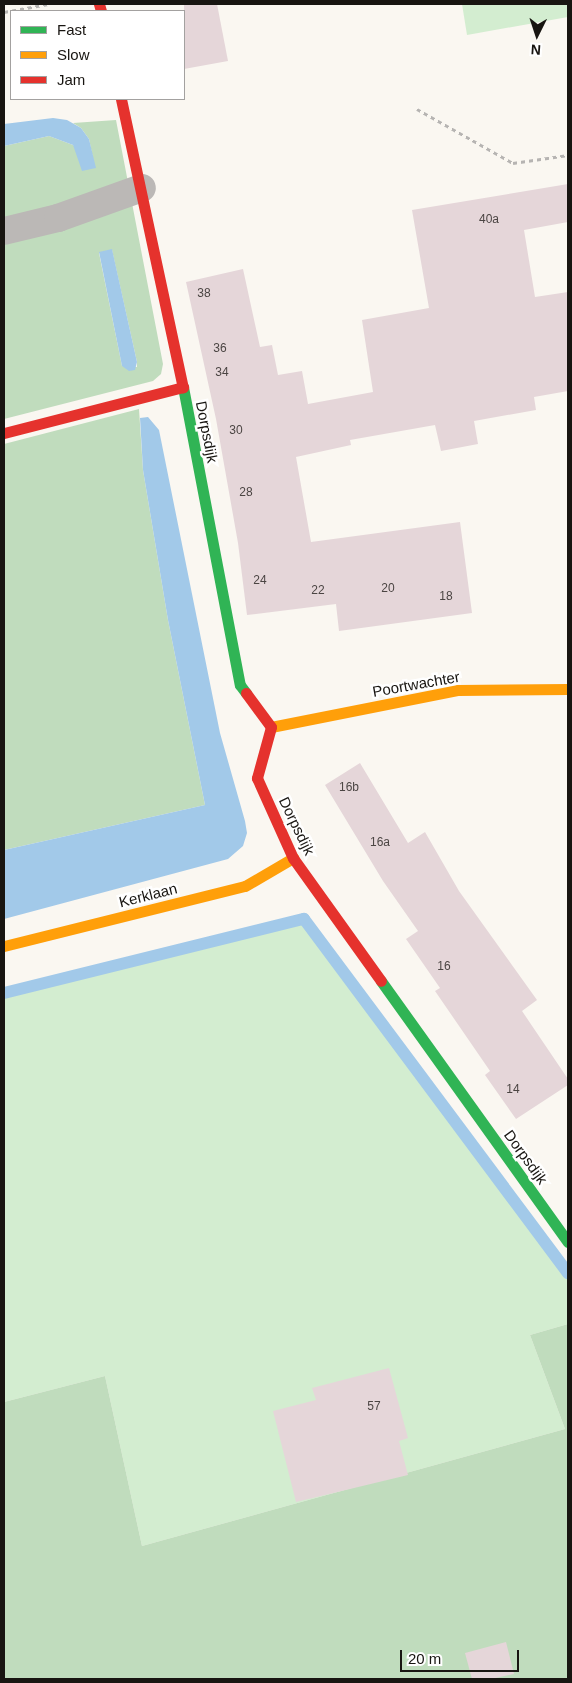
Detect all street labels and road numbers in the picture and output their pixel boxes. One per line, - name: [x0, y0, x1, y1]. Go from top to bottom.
- street label: Dorpsdijk: [192, 400, 222, 464]
- street label: Poortwachter: [371, 667, 461, 701]
- street label: Dorpsdijk: [275, 794, 319, 858]
- street label: Kerklaan: [117, 879, 179, 911]
- street label: Dorpsdijk: [500, 1126, 552, 1188]

